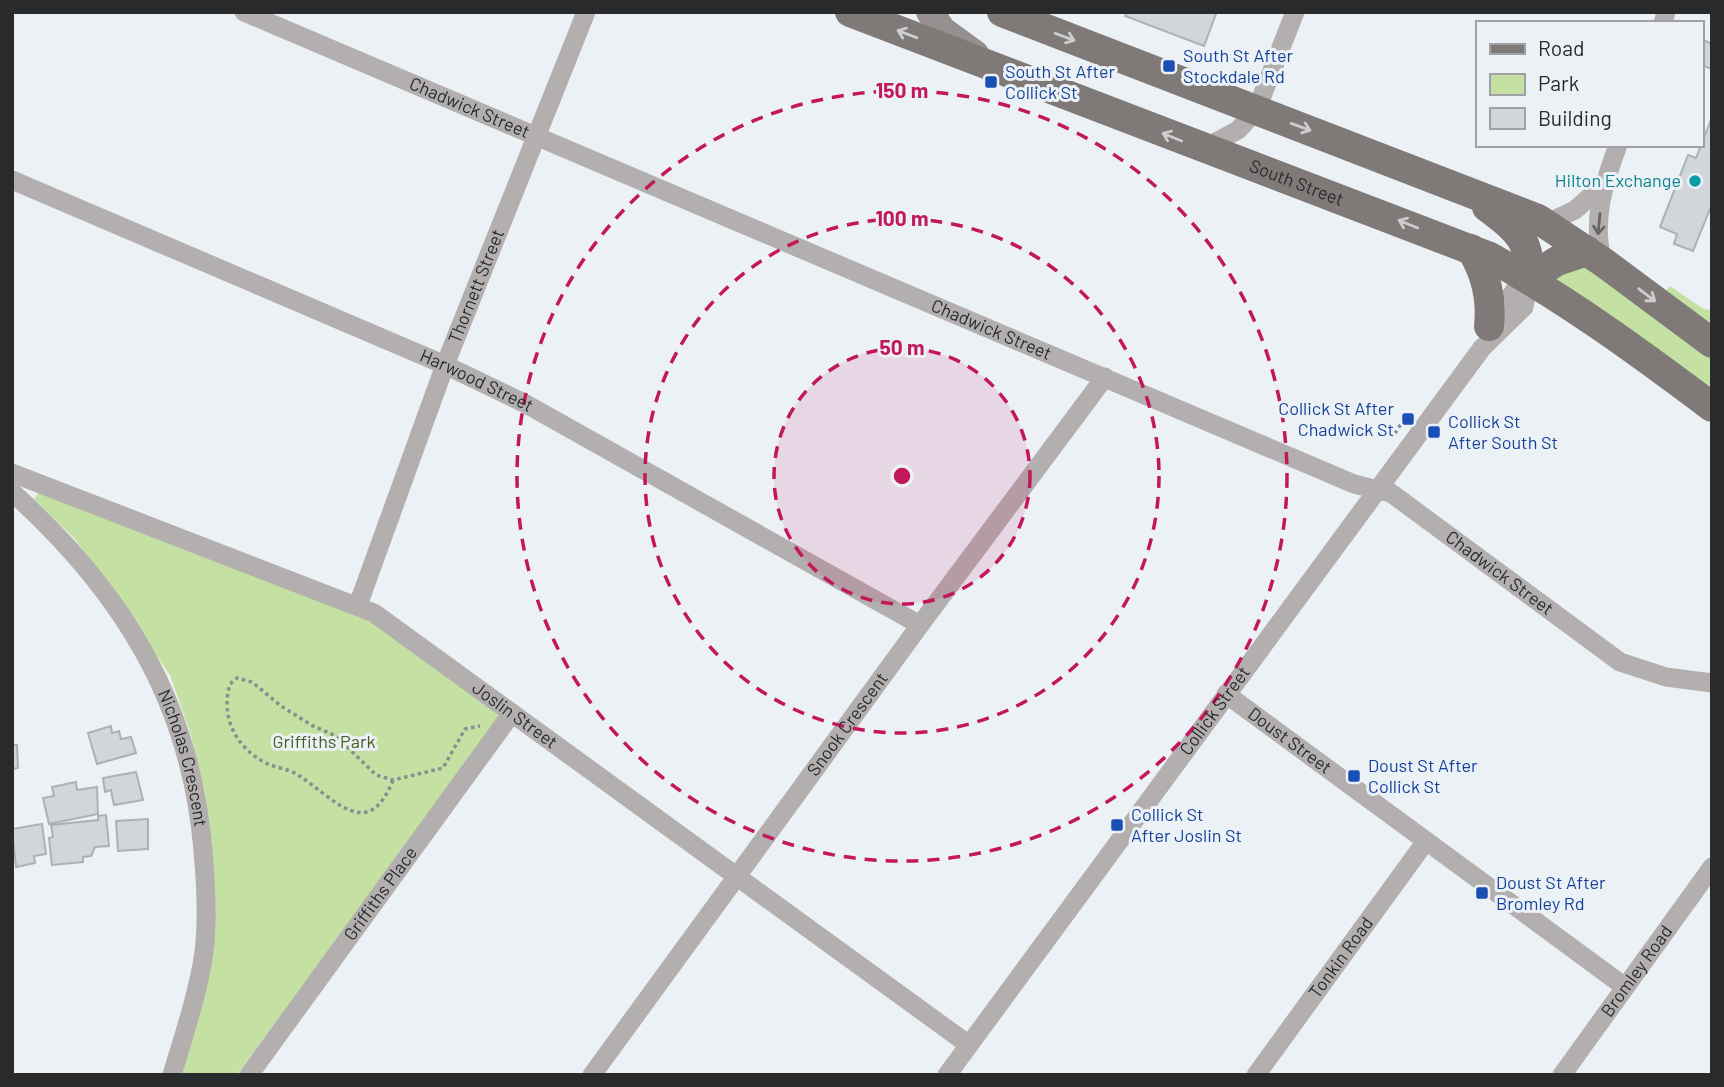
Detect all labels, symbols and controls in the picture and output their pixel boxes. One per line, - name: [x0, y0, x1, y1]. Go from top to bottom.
- legend: [1476, 21, 1703, 147]
- one-way arrow: [897, 27, 919, 40]
- one-way arrow: [1054, 31, 1076, 44]
- text: Road: [1538, 35, 1584, 60]
- place label: South St After Stockdale Rd: [1183, 44, 1293, 87]
- marker: South St After Stockdale Rd: [1161, 58, 1177, 74]
- place label: South St After Collick St: [1005, 60, 1115, 103]
- text: Park: [1538, 70, 1579, 95]
- street label: Chadwick Street: [406, 72, 533, 142]
- marker: South St After Collick St: [983, 74, 999, 90]
- text: 150 m: [876, 77, 928, 102]
- text: Building: [1538, 105, 1612, 130]
- one-way arrow: [1289, 122, 1311, 134]
- one-way arrow: [1161, 130, 1183, 143]
- street label: South Street: [1247, 154, 1347, 210]
- place label: Hilton Exchange: [1555, 169, 1681, 191]
- marker: Hilton Exchange: [1687, 173, 1703, 189]
- text: 100 m: [875, 205, 929, 230]
- one-way arrow: [1592, 212, 1605, 234]
- one-way arrow: [1398, 217, 1419, 230]
- street label: Thornett Street: [443, 226, 508, 346]
- one-way arrow: [1637, 288, 1656, 302]
- street label: Chadwick Street: [928, 294, 1055, 364]
- text: 50 m: [879, 334, 925, 359]
- street label: Harwood Street: [417, 344, 538, 416]
- place label: Collick St After Chadwick St: [1278, 397, 1394, 440]
- place label: Collick St After South St: [1448, 410, 1558, 453]
- marker: Collick St After Chadwick St: [1400, 411, 1416, 427]
- marker: Collick St After South St: [1426, 424, 1442, 440]
- centre of rings: [890, 464, 914, 488]
- street label: Chadwick Street: [1442, 525, 1558, 619]
- street label: Collick Street: [1174, 662, 1254, 759]
- street label: Snook Crescent: [802, 667, 892, 780]
- street label: Joslin Street: [468, 676, 562, 753]
- street label: Nicholas Crescent: [154, 686, 212, 828]
- street label: Doust Street: [1244, 702, 1337, 778]
- park label: Griffiths Park: [273, 730, 375, 752]
- place label: Doust St After Collick St: [1368, 754, 1478, 797]
- marker: Doust St After Collick St: [1346, 768, 1362, 784]
- place label: Collick St After Joslin St: [1131, 803, 1242, 846]
- marker: Collick St After Joslin St: [1109, 817, 1125, 833]
- street label: Griffiths Place: [338, 842, 421, 944]
- place label: Doust St After Bromley Rd: [1496, 871, 1606, 914]
- marker: Doust St After Bromley Rd: [1474, 885, 1490, 901]
- street label: Tonkin Road: [1304, 912, 1377, 1002]
- street label: Bromley Road: [1596, 920, 1676, 1021]

